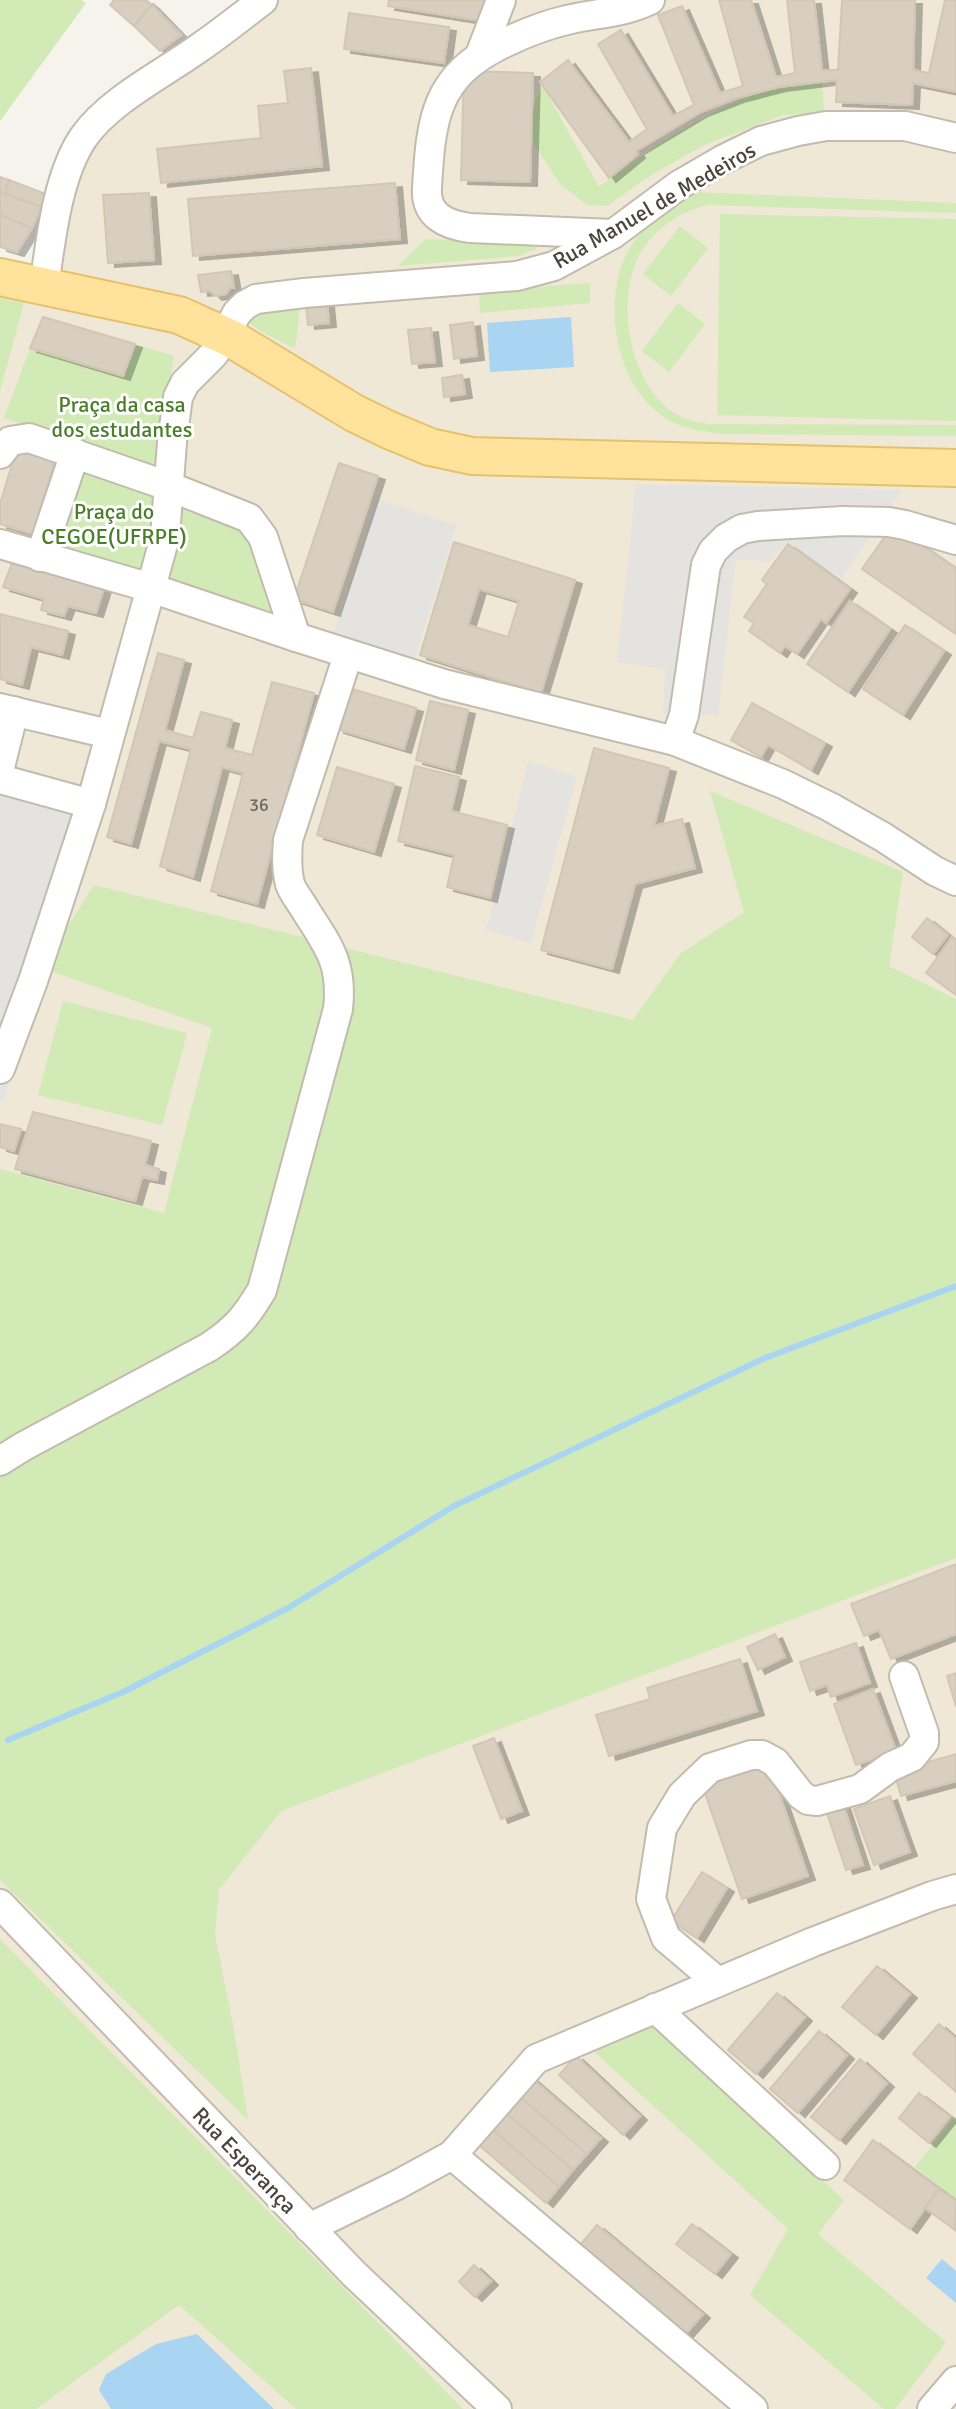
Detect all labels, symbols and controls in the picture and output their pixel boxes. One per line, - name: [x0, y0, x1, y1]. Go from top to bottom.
- street label: Rua Manuel de Medeiros: [548, 136, 760, 275]
- park label: Praça da casa dos estudantes: [52, 391, 192, 443]
- park label: Praça do CEGOE(UFRPE): [41, 498, 187, 550]
- house number: 36: [249, 794, 269, 816]
- street label: Rua Esperança: [187, 2101, 302, 2219]

